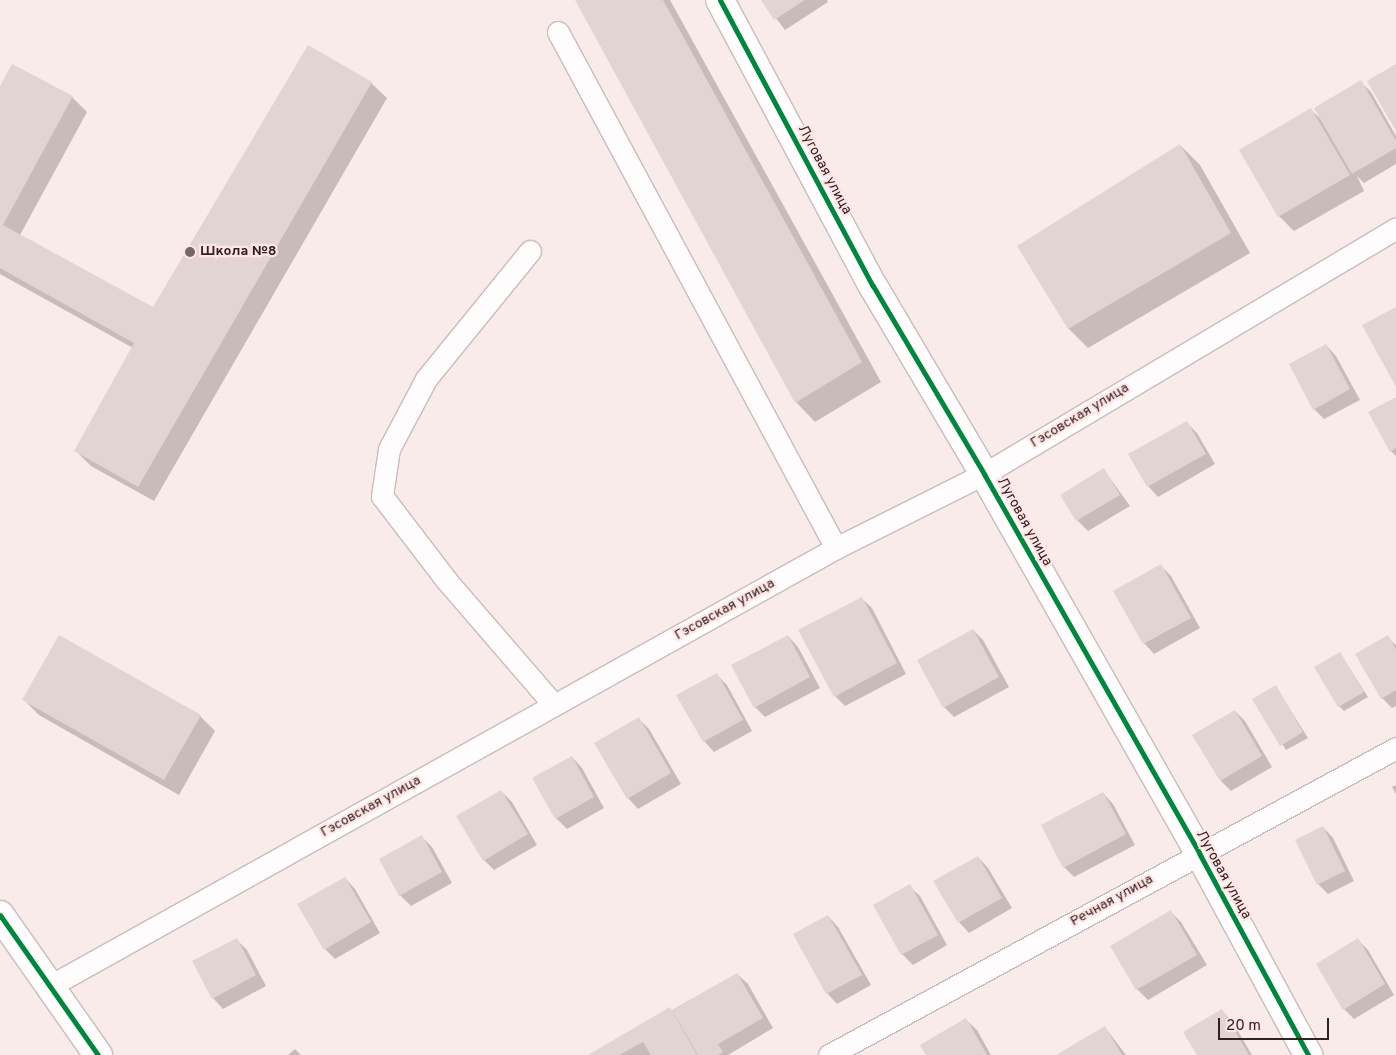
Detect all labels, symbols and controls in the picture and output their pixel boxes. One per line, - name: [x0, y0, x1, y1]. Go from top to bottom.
- street label: Луговая улица: [793, 122, 855, 218]
- place label: Школа №8: [200, 244, 277, 260]
- marker: Школа №8: [184, 246, 196, 258]
- street label: Гэсовская улица: [1028, 380, 1132, 452]
- street label: Луговая улица: [993, 475, 1055, 569]
- street label: Гэсовская улица: [672, 576, 778, 644]
- street label: Гэсовская улица: [318, 773, 424, 841]
- street label: Луговая улица: [1192, 828, 1254, 922]
- street label: Речная улица: [1068, 871, 1156, 931]
- scale bar: [1221, 1008, 1332, 1040]
- text: 20 m: [1226, 1017, 1261, 1036]

